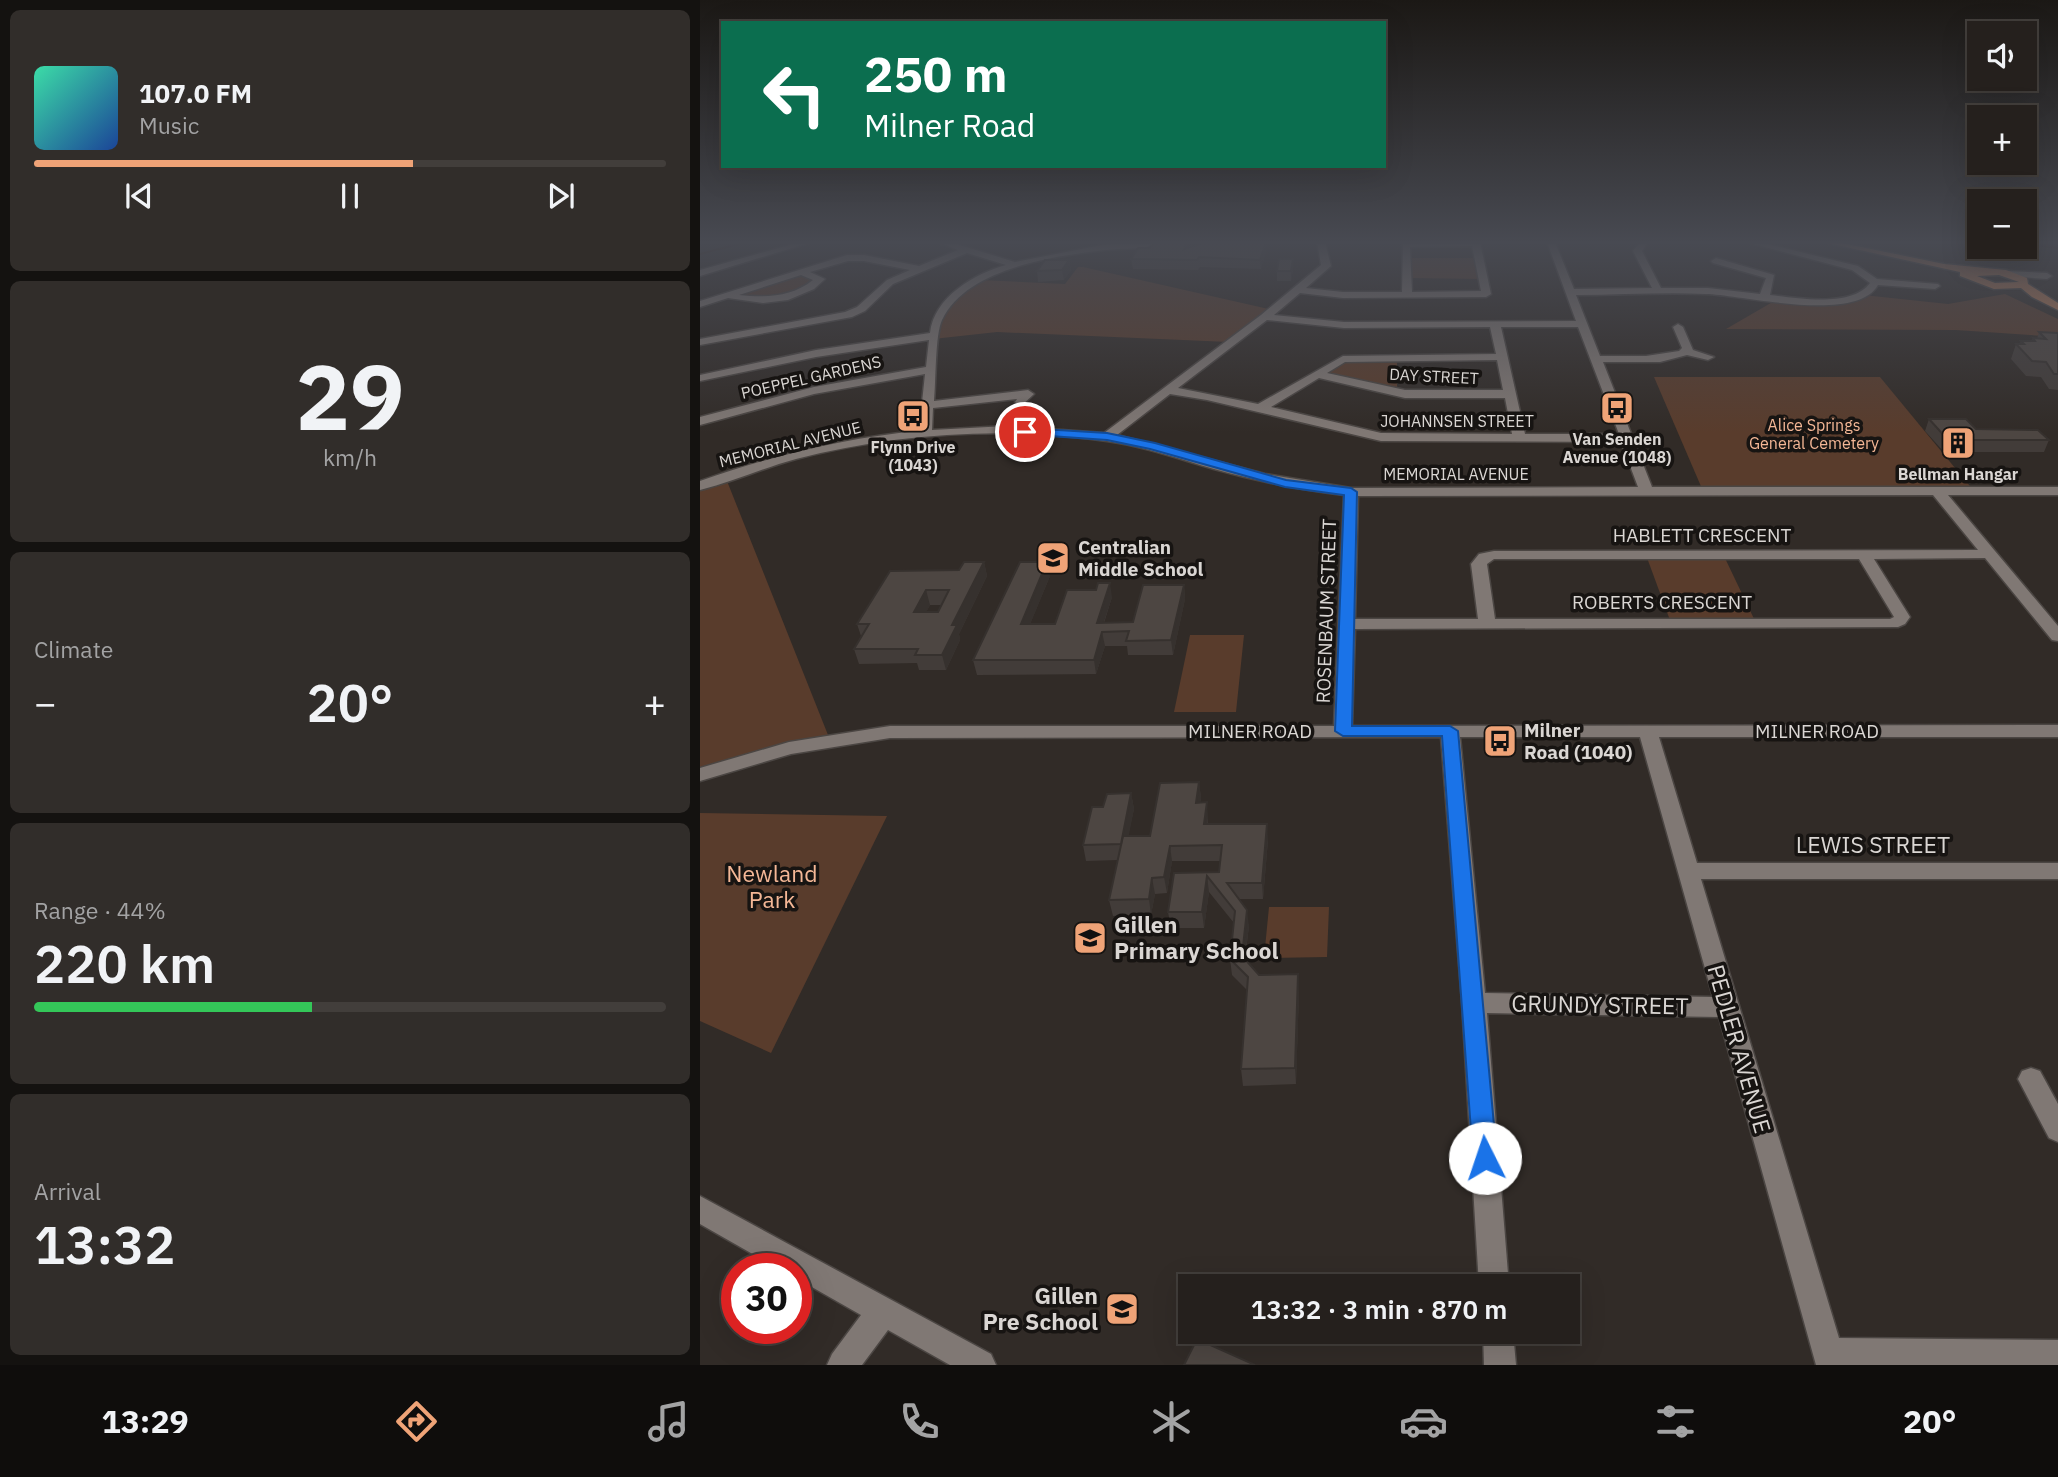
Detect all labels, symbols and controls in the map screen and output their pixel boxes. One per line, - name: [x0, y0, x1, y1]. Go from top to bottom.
- map controls: [1967, 21, 2037, 259]
- button: sound: [1967, 21, 2037, 91]
- text: 250 m: [864, 42, 1008, 105]
- icon: left: [749, 49, 840, 140]
- text: 107.0 FM: [139, 76, 252, 110]
- text: Milner Road: [864, 104, 1035, 146]
- button: +: [1967, 105, 2037, 175]
- text: Music: [139, 110, 199, 140]
- icon: previous: [120, 177, 158, 215]
- icon: pause: [331, 177, 369, 215]
- icon: next: [542, 177, 580, 215]
- button: −: [1967, 189, 2037, 259]
- text: 29: [295, 337, 405, 455]
- street label: POEPPEL GARDENS: [739, 351, 883, 403]
- street label: DAY STREET: [1389, 364, 1479, 388]
- bus stop icon: Van Senden Avenue (1048): [1598, 389, 1636, 427]
- bus stop icon: Flynn Drive (1043): [894, 397, 932, 435]
- pin: [995, 402, 1055, 462]
- street label: JOHANNSEN STREET: [1380, 411, 1534, 431]
- icon: arrive: [1006, 413, 1044, 451]
- park label: Alice Springs General Cemetery: [1749, 415, 1879, 453]
- street label: MEMORIAL AVENUE: [717, 417, 863, 471]
- building icon: Bellman Hangar: [1939, 424, 1977, 462]
- place label: Van Senden Avenue (1048): [1562, 429, 1672, 467]
- place label: Flynn Drive (1043): [870, 437, 956, 475]
- text: km/h: [323, 442, 377, 472]
- street label: MEMORIAL AVENUE: [1383, 464, 1529, 484]
- place label: Bellman Hangar: [1898, 464, 2019, 484]
- street label: ROSENBAUM STREET: [1311, 518, 1341, 704]
- street label: HABLETT CRESCENT: [1613, 523, 1791, 547]
- place label: Centralian Middle School: [1078, 535, 1203, 581]
- school or university icon: Centralian Middle School: [1034, 539, 1072, 577]
- street label: ROBERTS CRESCENT: [1572, 590, 1752, 614]
- text: Climate: [34, 634, 113, 664]
- text: 20°: [307, 669, 393, 736]
- text: −: [34, 678, 57, 727]
- text: +: [643, 678, 666, 727]
- place label: Milner Road (1040): [1524, 718, 1633, 764]
- street label: MILNER ROAD: [1188, 719, 1312, 743]
- street label: MILNER ROAD: [1755, 719, 1879, 743]
- bus stop icon: Milner Road (1040): [1481, 722, 1519, 760]
- street label: LEWIS STREET: [1796, 829, 1950, 859]
- park label: Newland Park: [726, 858, 818, 914]
- text: Range · 44%: [34, 895, 166, 925]
- place label: Gillen Primary School: [1114, 909, 1278, 965]
- school or university icon: Gillen Primary School: [1071, 919, 1109, 957]
- text: 220 km: [34, 930, 215, 997]
- street label: PEDLER AVENUE: [1702, 961, 1778, 1137]
- street label: GRUNDY STREET: [1511, 987, 1689, 1021]
- position arrow: [1448, 1121, 1522, 1195]
- text: Arrival: [34, 1176, 101, 1206]
- text: 13:32: [34, 1211, 175, 1278]
- speed limit sign: 30: [721, 1253, 812, 1344]
- place label: Gillen Pre School: [983, 1280, 1098, 1336]
- school or university icon: Gillen Pre School: [1103, 1290, 1141, 1328]
- text: 13:32 · 3 min · 870 m: [1251, 1292, 1507, 1326]
- icon: directions: [392, 1397, 441, 1446]
- icon: music: [644, 1397, 693, 1446]
- icon: phone: [895, 1397, 944, 1446]
- icon: climate: [1147, 1397, 1196, 1446]
- icon: car: [1399, 1397, 1448, 1446]
- icon: filters: [1651, 1397, 1700, 1446]
- text: 13:29: [101, 1400, 189, 1442]
- text: 20°: [1903, 1400, 1957, 1442]

